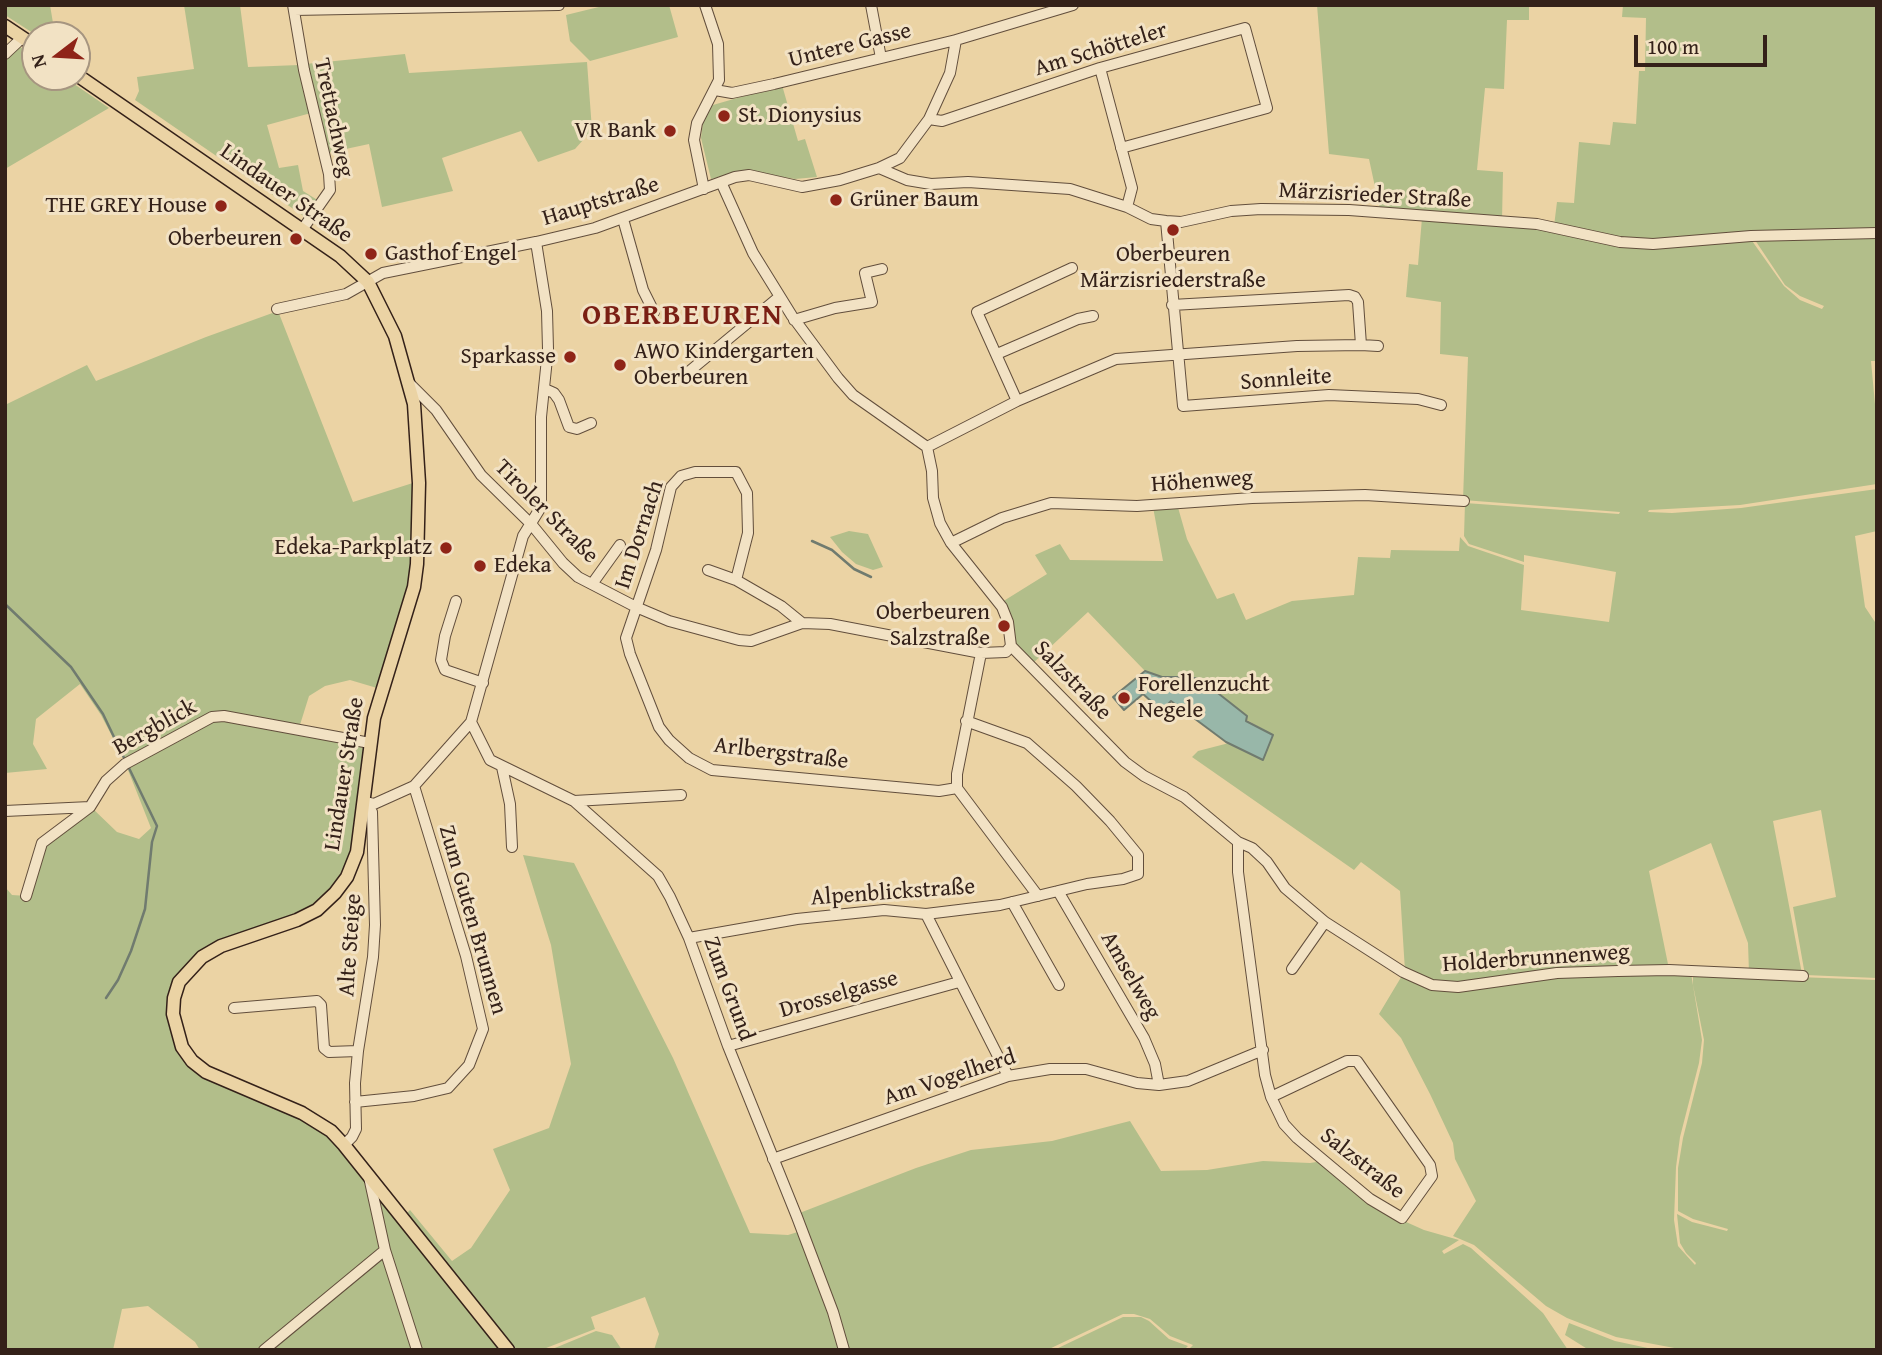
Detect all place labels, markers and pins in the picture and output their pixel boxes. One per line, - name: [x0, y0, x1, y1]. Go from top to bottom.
- place label: St. Dionysius: [738, 102, 862, 130]
- marker: St. Dionysius: [716, 108, 732, 124]
- place label: VR Bank: [574, 117, 656, 145]
- marker: VR Bank: [662, 123, 678, 139]
- place label: Grüner Baum: [850, 186, 979, 214]
- place label: THE GREY House: [45, 192, 207, 220]
- marker: Grüner Baum: [828, 192, 844, 208]
- marker: THE GREY House: [213, 198, 229, 214]
- marker: Oberbeuren Märzisriederstraße: [1165, 222, 1181, 238]
- place label: Oberbeuren: [168, 225, 282, 253]
- marker: Oberbeuren: [288, 231, 304, 247]
- place label: Gasthof Engel: [385, 240, 517, 268]
- place label: Oberbeuren Märzisriederstraße: [1080, 241, 1266, 295]
- marker: Gasthof Engel: [363, 246, 379, 262]
- place label: AWO Kindergarten Oberbeuren: [634, 338, 814, 392]
- place label: Sparkasse: [460, 343, 556, 371]
- marker: Sparkasse: [562, 349, 578, 365]
- marker: AWO Kindergarten Oberbeuren: [612, 357, 628, 373]
- place label: Edeka-Parkplatz: [275, 534, 432, 562]
- marker: Edeka-Parkplatz: [438, 540, 454, 556]
- place label: Edeka: [494, 552, 551, 580]
- marker: Edeka: [472, 558, 488, 574]
- place label: Oberbeuren Salzstraße: [876, 599, 990, 653]
- marker: Oberbeuren Salzstraße: [996, 618, 1012, 634]
- place label: Forellenzucht Negele: [1138, 671, 1270, 725]
- marker: Forellenzucht Negele: [1116, 690, 1132, 706]

